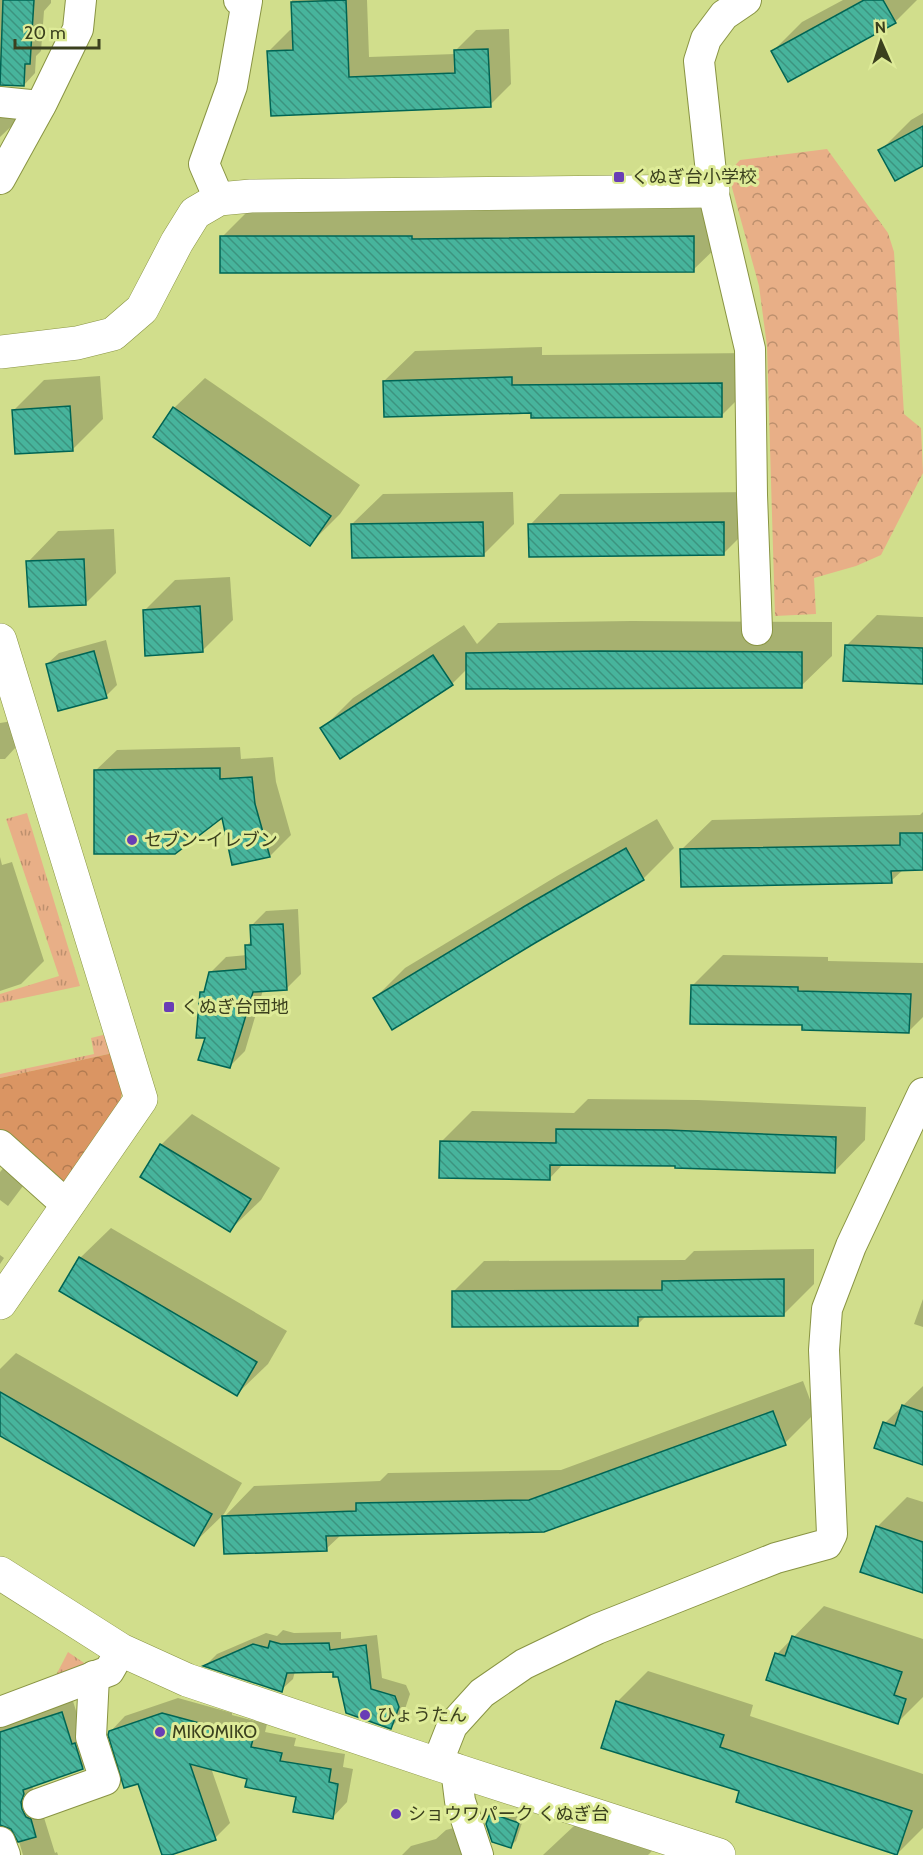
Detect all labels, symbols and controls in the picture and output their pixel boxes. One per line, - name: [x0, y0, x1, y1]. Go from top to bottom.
- scale bar: [15, 12, 99, 50]
- north arrow: [851, 12, 911, 72]
- text: N: [874, 18, 886, 37]
- text: 20 m: [24, 22, 66, 44]
- place label: くぬぎ台小学校: [631, 166, 757, 188]
- marker: くぬぎ台小学校: [612, 170, 626, 184]
- place label: セブン-イレブン: [144, 829, 278, 851]
- marker: セブン-イレブン: [125, 833, 139, 847]
- place label: くぬぎ台団地: [181, 996, 289, 1018]
- marker: くぬぎ台団地: [162, 1000, 176, 1014]
- place label: ひょうたん: [377, 1704, 467, 1726]
- marker: ひょうたん: [358, 1708, 372, 1722]
- place label: MIKOMIKO: [172, 1721, 257, 1743]
- marker: MIKOMIKO: [153, 1725, 167, 1739]
- place label: ショウワパーク くぬぎ台: [408, 1803, 609, 1825]
- marker: ショウワパーク くぬぎ台: [389, 1807, 403, 1821]

